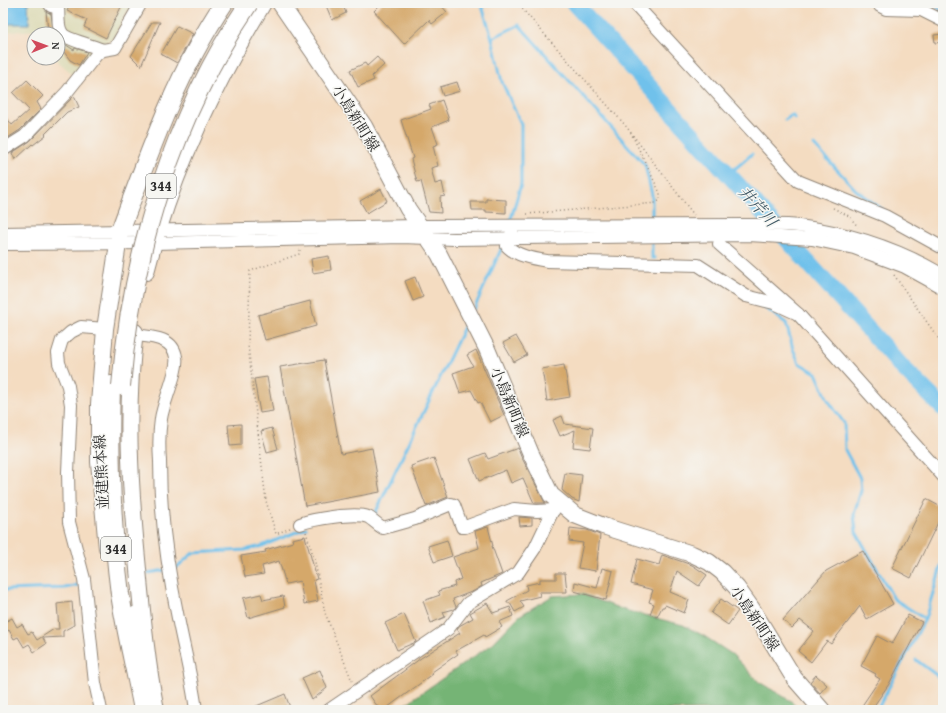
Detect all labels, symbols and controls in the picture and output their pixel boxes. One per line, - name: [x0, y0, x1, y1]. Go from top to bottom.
- north arrow: [26, 26, 66, 66]
- text: N: [48, 42, 64, 50]
- street label: 小島新町線: [327, 81, 385, 155]
- road number: 344: [146, 174, 176, 198]
- water label: 井芹川: [733, 180, 784, 233]
- street label: 小島新町線: [486, 363, 534, 441]
- street label: 並建熊本線: [89, 434, 113, 510]
- road number: 344: [101, 537, 131, 561]
- street label: 小島新町線: [725, 581, 785, 655]

